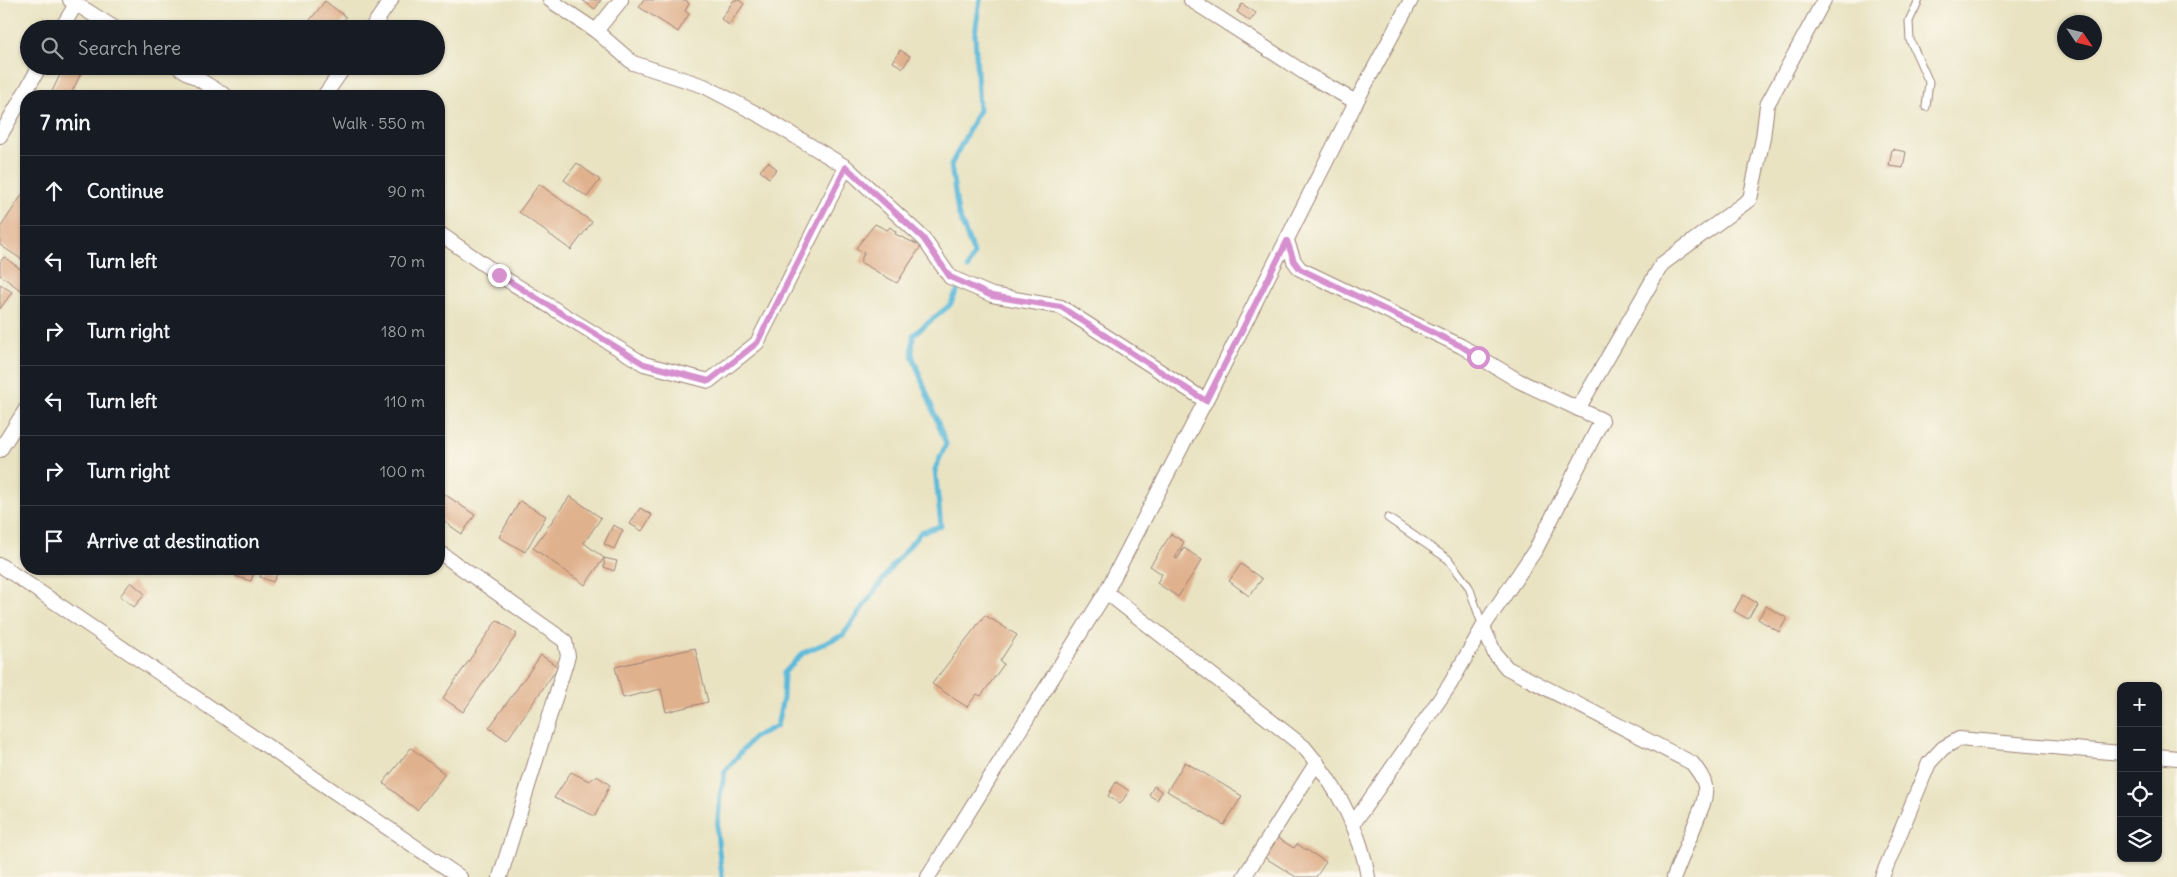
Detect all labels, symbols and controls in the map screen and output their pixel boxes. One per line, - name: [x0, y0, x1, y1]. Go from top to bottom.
- north arrow: [2057, 15, 2102, 60]
- search box: [20, 20, 445, 75]
- icon: search: [38, 34, 66, 62]
- text: Search here: [78, 36, 181, 60]
- text: 7 min: [40, 109, 91, 136]
- text: Walk · 550 m: [332, 113, 425, 133]
- icon: ahead: [40, 177, 68, 205]
- text: Continue: [87, 179, 164, 203]
- text: 90 m: [387, 181, 425, 201]
- icon: left: [40, 247, 68, 275]
- text: Turn left: [87, 249, 157, 273]
- text: 70 m: [389, 251, 425, 271]
- route end: [488, 264, 511, 287]
- icon: right: [40, 317, 68, 345]
- text: Turn right: [87, 319, 170, 343]
- text: 180 m: [381, 321, 425, 341]
- route start: [1467, 346, 1490, 369]
- icon: left: [40, 387, 68, 415]
- text: Turn left: [87, 389, 157, 413]
- text: 110 m: [384, 391, 425, 411]
- icon: right: [40, 457, 68, 485]
- text: Turn right: [87, 459, 170, 483]
- text: 100 m: [380, 461, 425, 481]
- icon: arrive: [40, 527, 68, 555]
- text: Arrive at destination: [87, 529, 260, 553]
- map controls: [2117, 682, 2162, 862]
- button: +: [2117, 682, 2162, 727]
- button: −: [2117, 727, 2162, 772]
- button: locate: [2117, 772, 2162, 817]
- button: layers: [2117, 817, 2162, 862]

